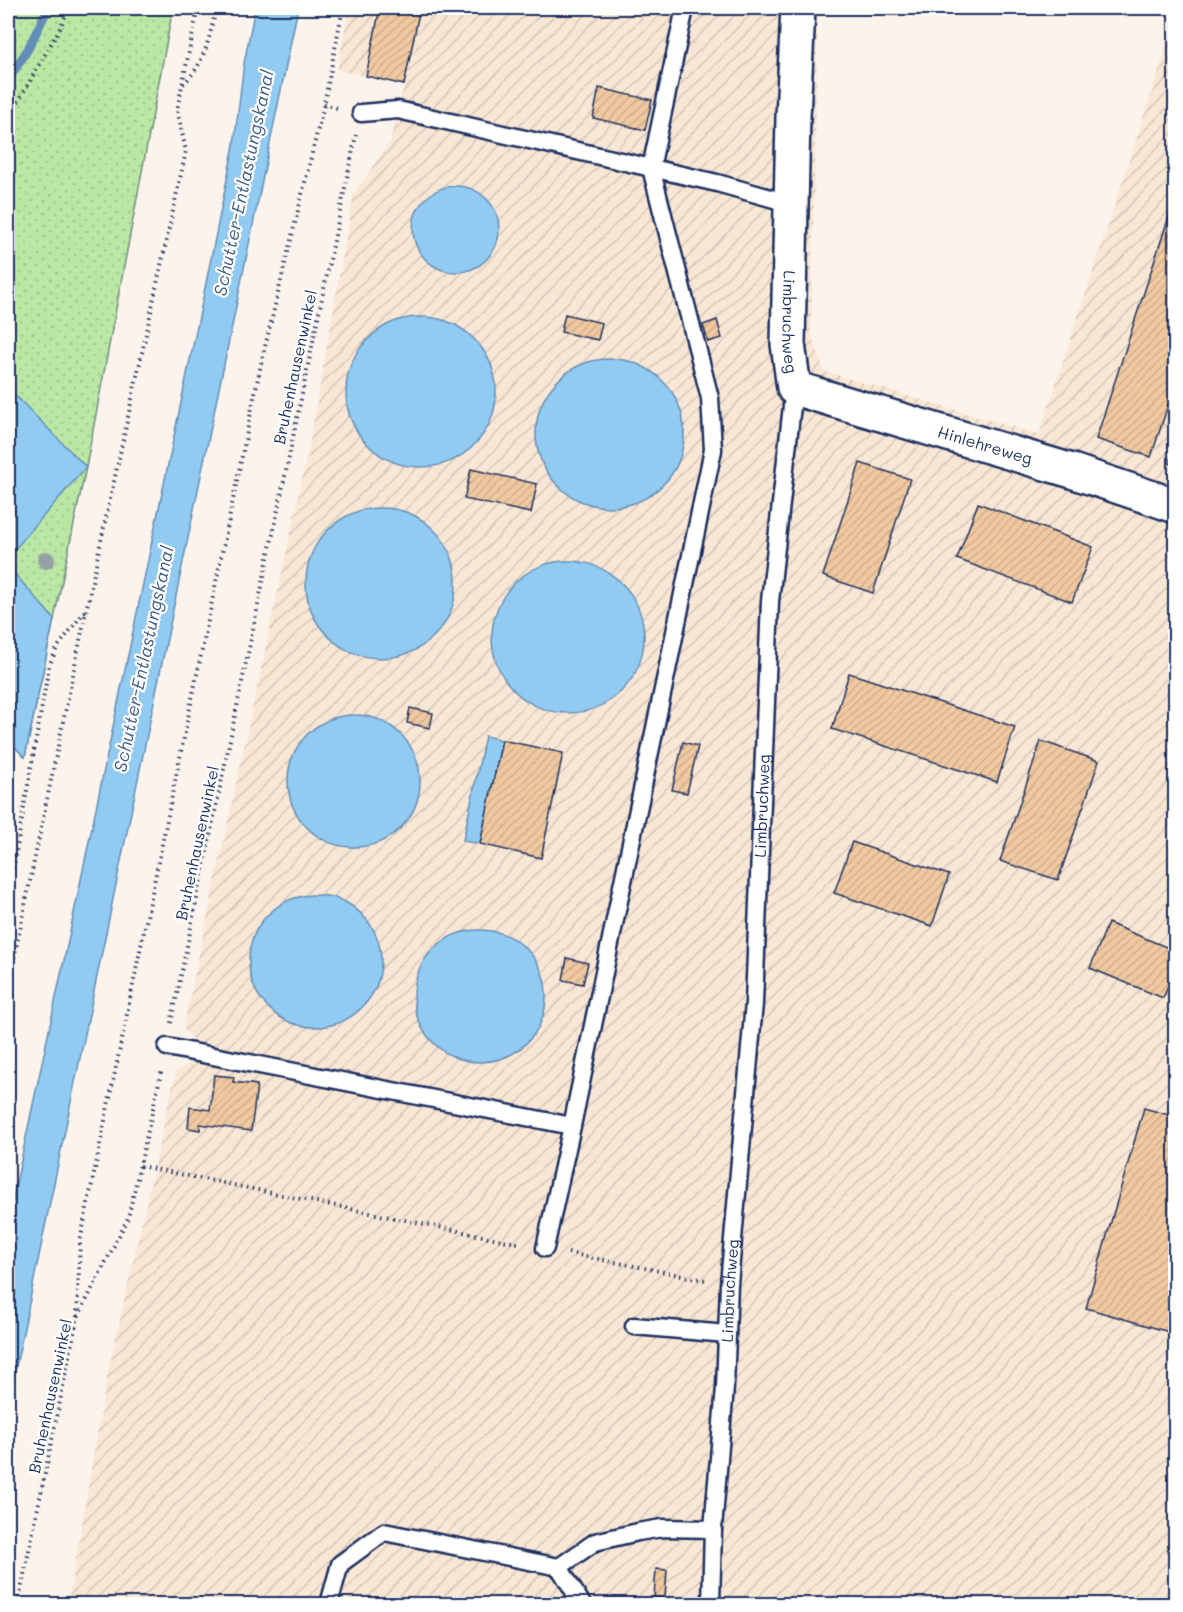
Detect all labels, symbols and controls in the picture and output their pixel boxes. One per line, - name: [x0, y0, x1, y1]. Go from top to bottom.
- water label: Schutter-Entlastungskanal: [207, 67, 279, 298]
- street label: Limbruchweg: [778, 270, 803, 374]
- street label: Bruhenhausenwinkel: [268, 288, 321, 446]
- street label: Hinlehreweg: [935, 421, 1035, 469]
- water label: Schutter-Entlastungskanal: [107, 543, 179, 774]
- street label: Limbruchweg: [749, 754, 774, 858]
- street label: Bruhenhausenwinkel: [170, 764, 223, 922]
- street label: Limbruchweg: [716, 1238, 743, 1343]
- street label: Bruhenhausenwinkel: [23, 1317, 76, 1475]

